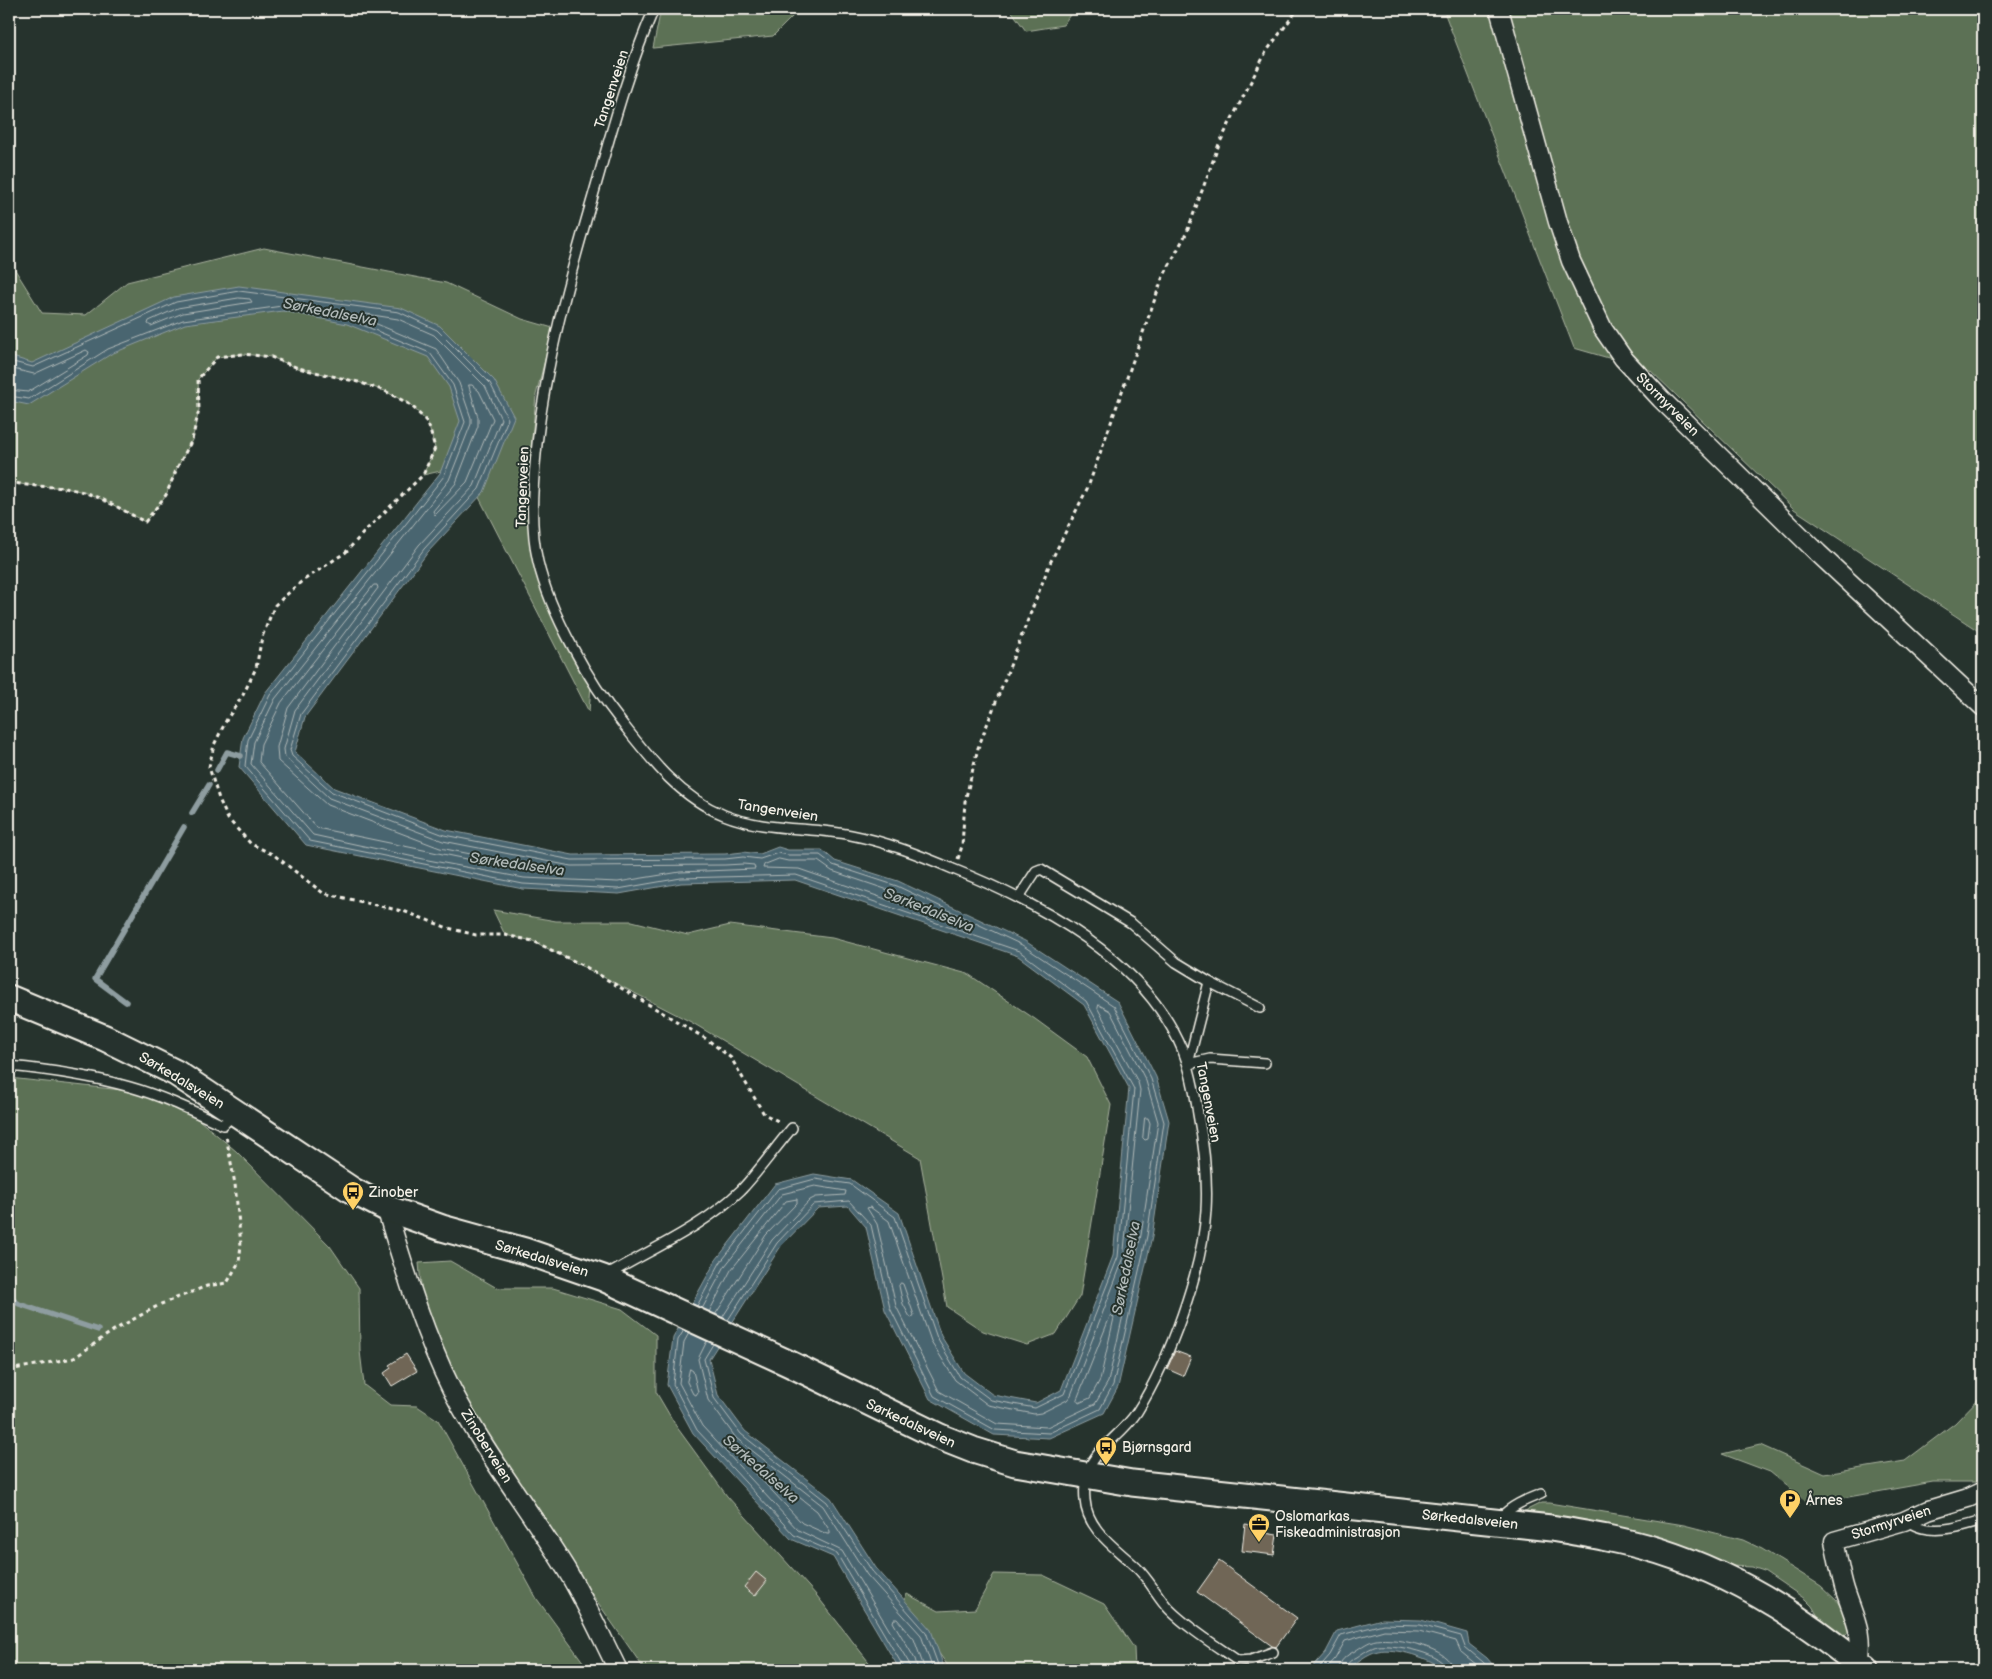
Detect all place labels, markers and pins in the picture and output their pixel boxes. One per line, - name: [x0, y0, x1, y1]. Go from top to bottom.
- bus stop icon: Zinober: [341, 1180, 365, 1211]
- place label: Zinober: [368, 1184, 419, 1201]
- bus stop icon: Bjørnsgard: [1094, 1435, 1118, 1466]
- place label: Bjørnsgard: [1122, 1439, 1192, 1456]
- parking icon: Årnes: [1778, 1488, 1802, 1519]
- place label: Årnes: [1806, 1490, 1843, 1509]
- place label: Oslomarkas Fiskeadministrasjon: [1275, 1508, 1401, 1541]
- office icon: Oslomarkas Fiskeadministrasjon: [1247, 1512, 1271, 1543]

